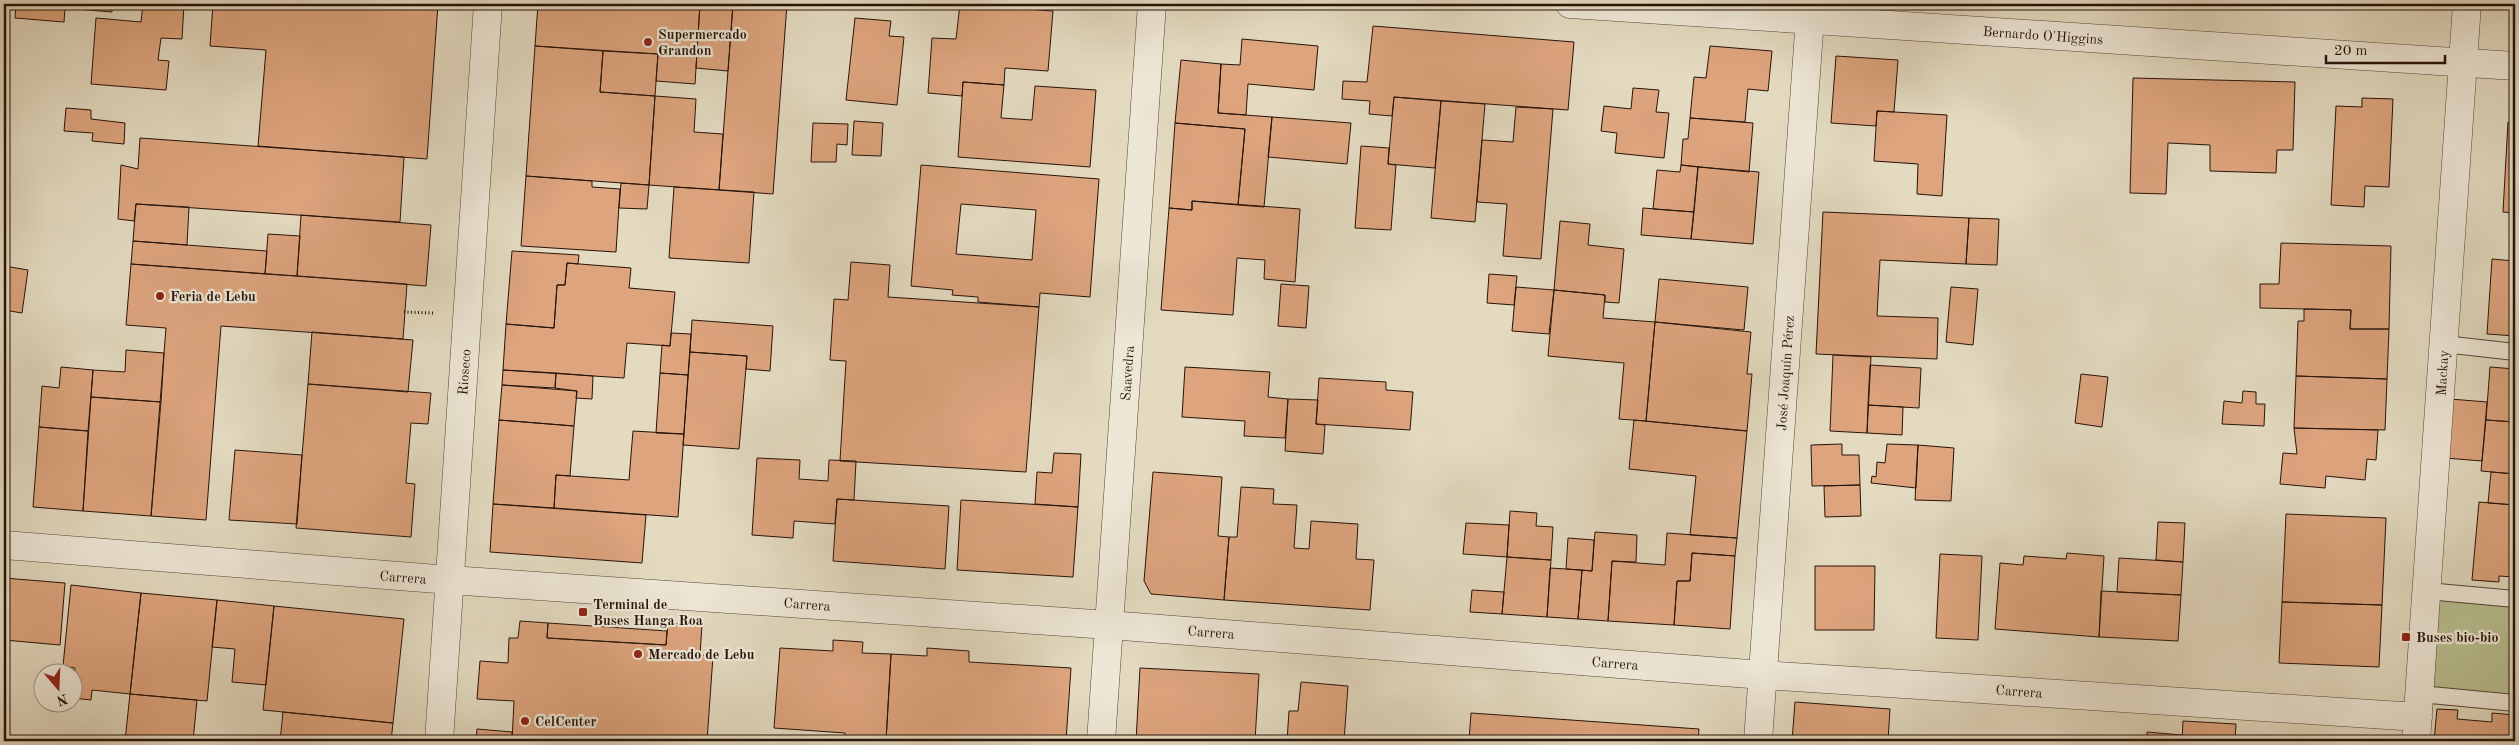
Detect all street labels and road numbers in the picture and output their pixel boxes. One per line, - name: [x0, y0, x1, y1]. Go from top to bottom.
- street label: Bernardo O'Higgins: [1982, 25, 2104, 47]
- street label: José Joaquín Pérez: [1775, 315, 1797, 431]
- street label: Saavedra: [1119, 345, 1137, 401]
- street label: Rioseco: [456, 348, 474, 396]
- street label: Mackay: [2434, 349, 2452, 397]
- street label: Carrera: [379, 569, 427, 587]
- street label: Carrera: [783, 596, 831, 614]
- street label: Carrera: [1187, 624, 1235, 642]
- street label: Carrera: [1591, 655, 1639, 673]
- street label: Carrera: [1995, 683, 2043, 701]

